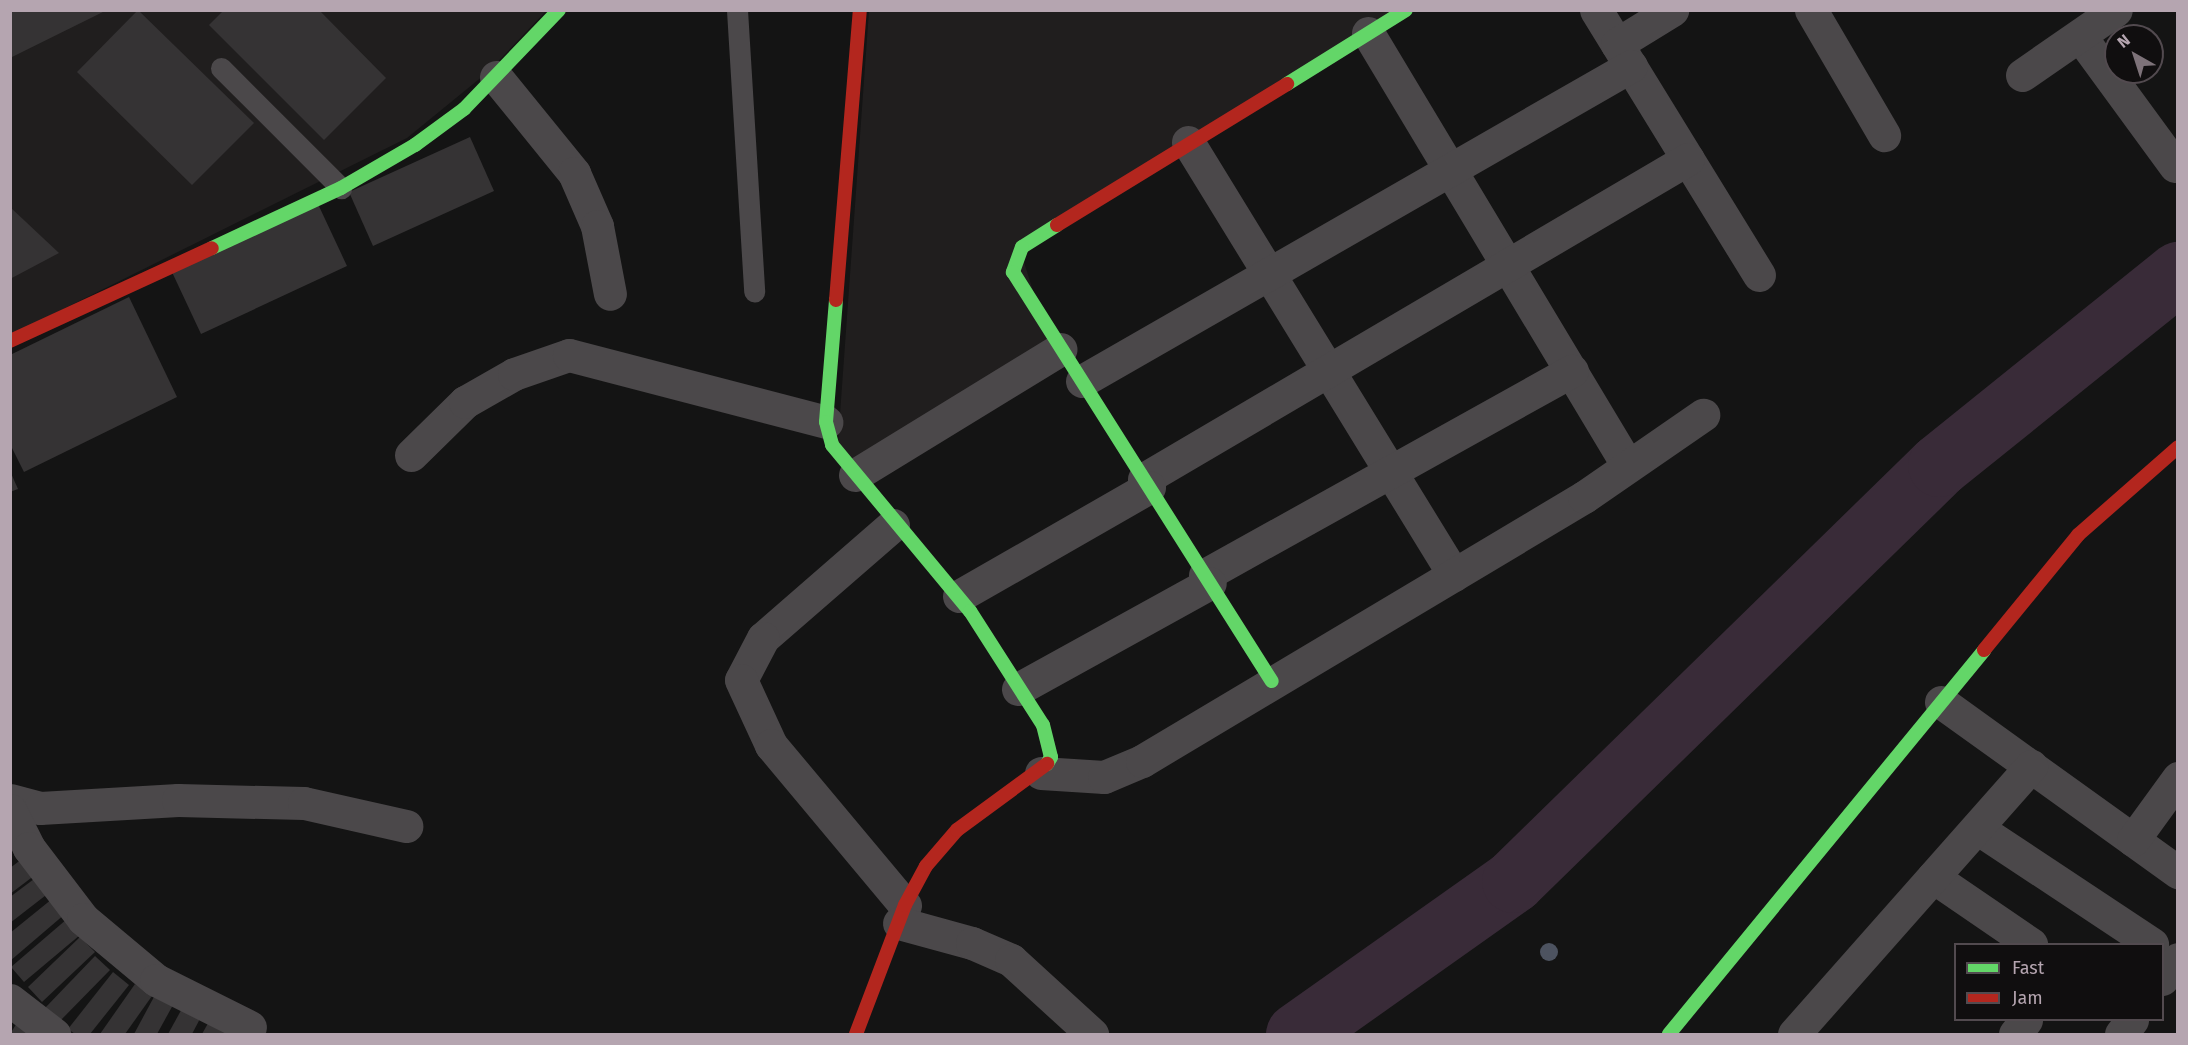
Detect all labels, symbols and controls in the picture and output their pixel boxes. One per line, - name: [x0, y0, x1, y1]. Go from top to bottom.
- north arrow: [2104, 24, 2164, 84]
- text: N: [2114, 30, 2134, 52]
- legend: [1954, 943, 2164, 1021]
- text: Fast: [2012, 957, 2044, 979]
- text: Jam: [2012, 987, 2043, 1009]

